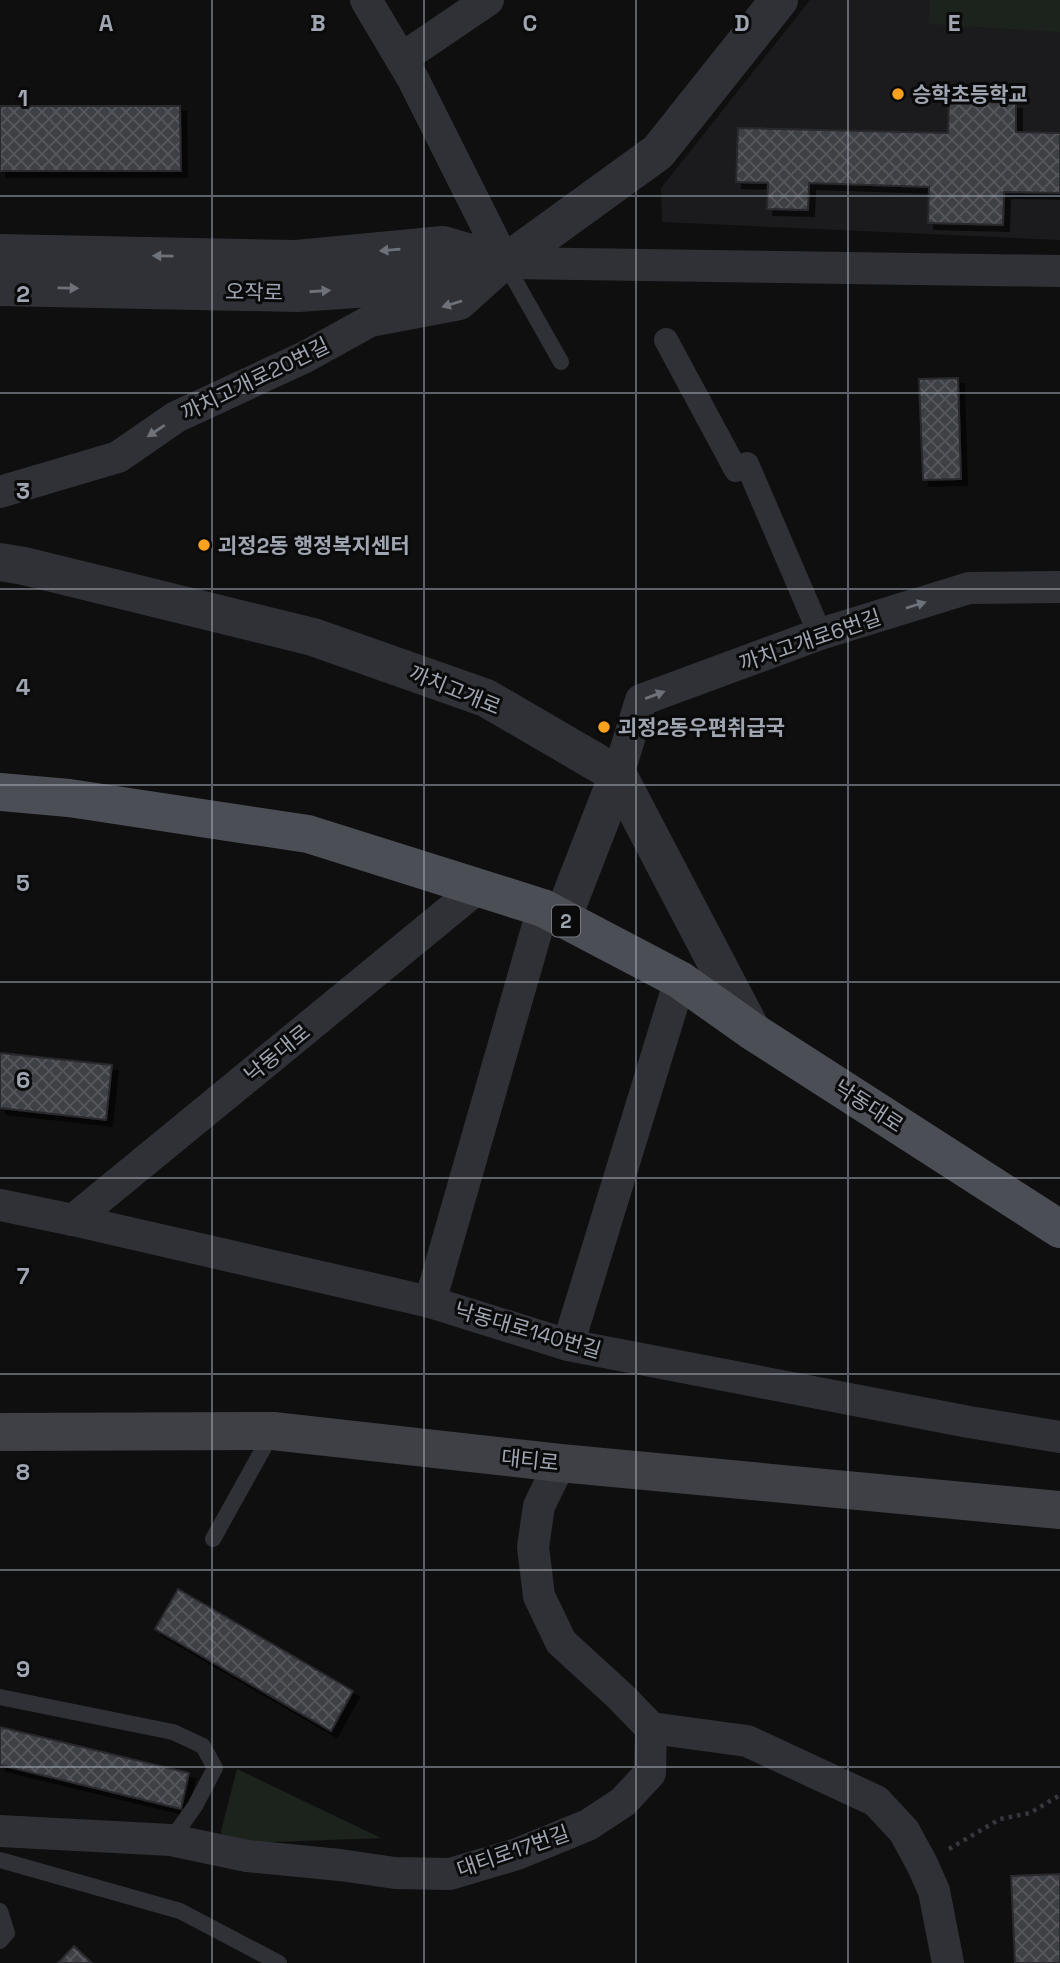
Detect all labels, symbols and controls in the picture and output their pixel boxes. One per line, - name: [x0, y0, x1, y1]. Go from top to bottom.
- text: A: [99, 8, 114, 38]
- text: B: [310, 8, 326, 38]
- text: C: [523, 8, 537, 38]
- text: D: [734, 8, 750, 38]
- text: E: [948, 8, 960, 38]
- place label: 승학초등학교: [912, 81, 1028, 108]
- text: 1: [18, 83, 28, 113]
- marker: 승학초등학교: [890, 86, 906, 102]
- one-way arrow: [379, 245, 401, 256]
- one-way arrow: [152, 251, 174, 262]
- street label: 오작로: [225, 278, 283, 306]
- text: 2: [16, 279, 30, 309]
- one-way arrow: [57, 282, 79, 294]
- one-way arrow: [309, 285, 331, 296]
- one-way arrow: [441, 300, 462, 310]
- street label: 까치고개로20번길: [177, 331, 333, 427]
- one-way arrow: [146, 424, 165, 437]
- text: 3: [16, 476, 30, 506]
- place label: 괴정2동 행정복지센터: [218, 532, 410, 559]
- marker: 괴정2동 행정복지센터: [196, 537, 212, 553]
- one-way arrow: [906, 599, 927, 609]
- street label: 까치고개로6번길: [736, 603, 884, 677]
- street label: 까치고개로: [405, 659, 505, 721]
- text: 4: [16, 672, 31, 702]
- one-way arrow: [644, 689, 665, 700]
- place label: 괴정2동우편취급국: [618, 714, 785, 741]
- marker: 괴정2동우편취급국: [596, 719, 612, 735]
- text: 5: [16, 868, 30, 898]
- road number: 2: [552, 906, 580, 937]
- street label: 낙동대로: [238, 1018, 316, 1088]
- text: 6: [16, 1065, 30, 1095]
- street label: 낙동대로: [829, 1074, 909, 1138]
- text: 7: [17, 1261, 30, 1291]
- street label: 낙동대로140번길: [452, 1296, 604, 1364]
- street label: 대티로: [500, 1444, 560, 1476]
- text: 8: [16, 1457, 30, 1487]
- text: 9: [16, 1654, 30, 1684]
- street label: 대티로17번길: [453, 1819, 573, 1883]

